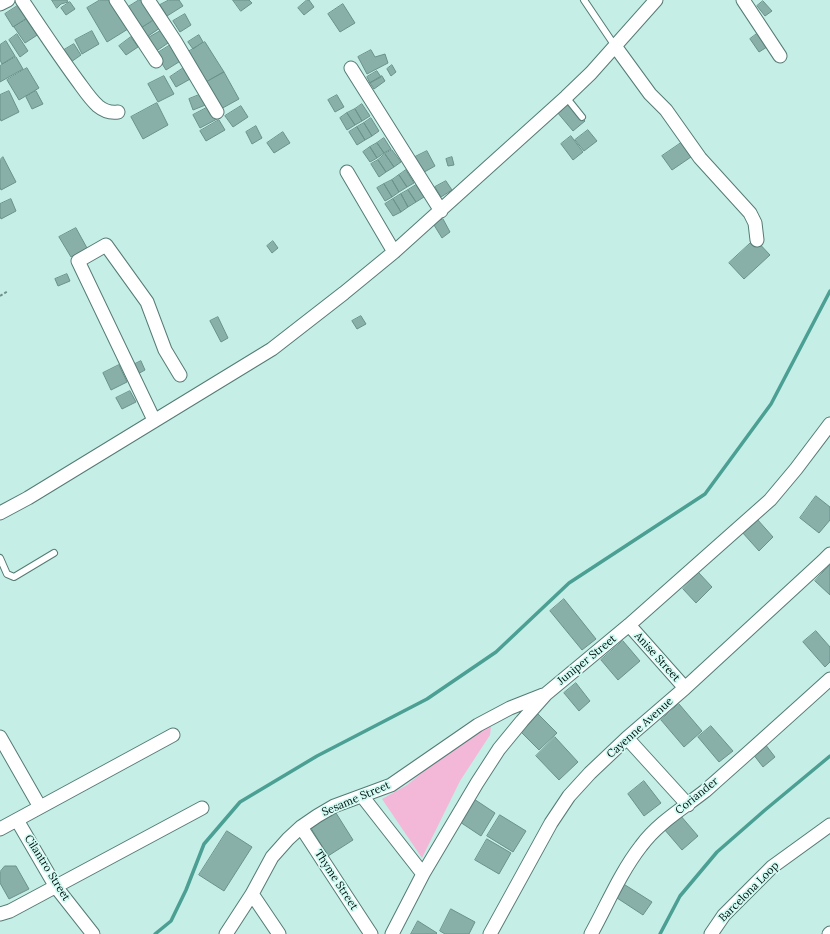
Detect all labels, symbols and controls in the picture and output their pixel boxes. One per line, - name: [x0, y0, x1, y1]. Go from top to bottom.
- street label: Anise Street: [631, 630, 683, 684]
- street label: Juniper Street: [555, 632, 619, 688]
- street label: Cayenne Avenue: [604, 695, 676, 761]
- street label: Coriander: [673, 775, 721, 817]
- street label: Sesame Street: [320, 779, 392, 819]
- street label: Cilantro Street: [21, 832, 73, 904]
- street label: Thyme Street: [312, 847, 360, 913]
- street label: Barcelona Loop: [716, 859, 782, 925]

